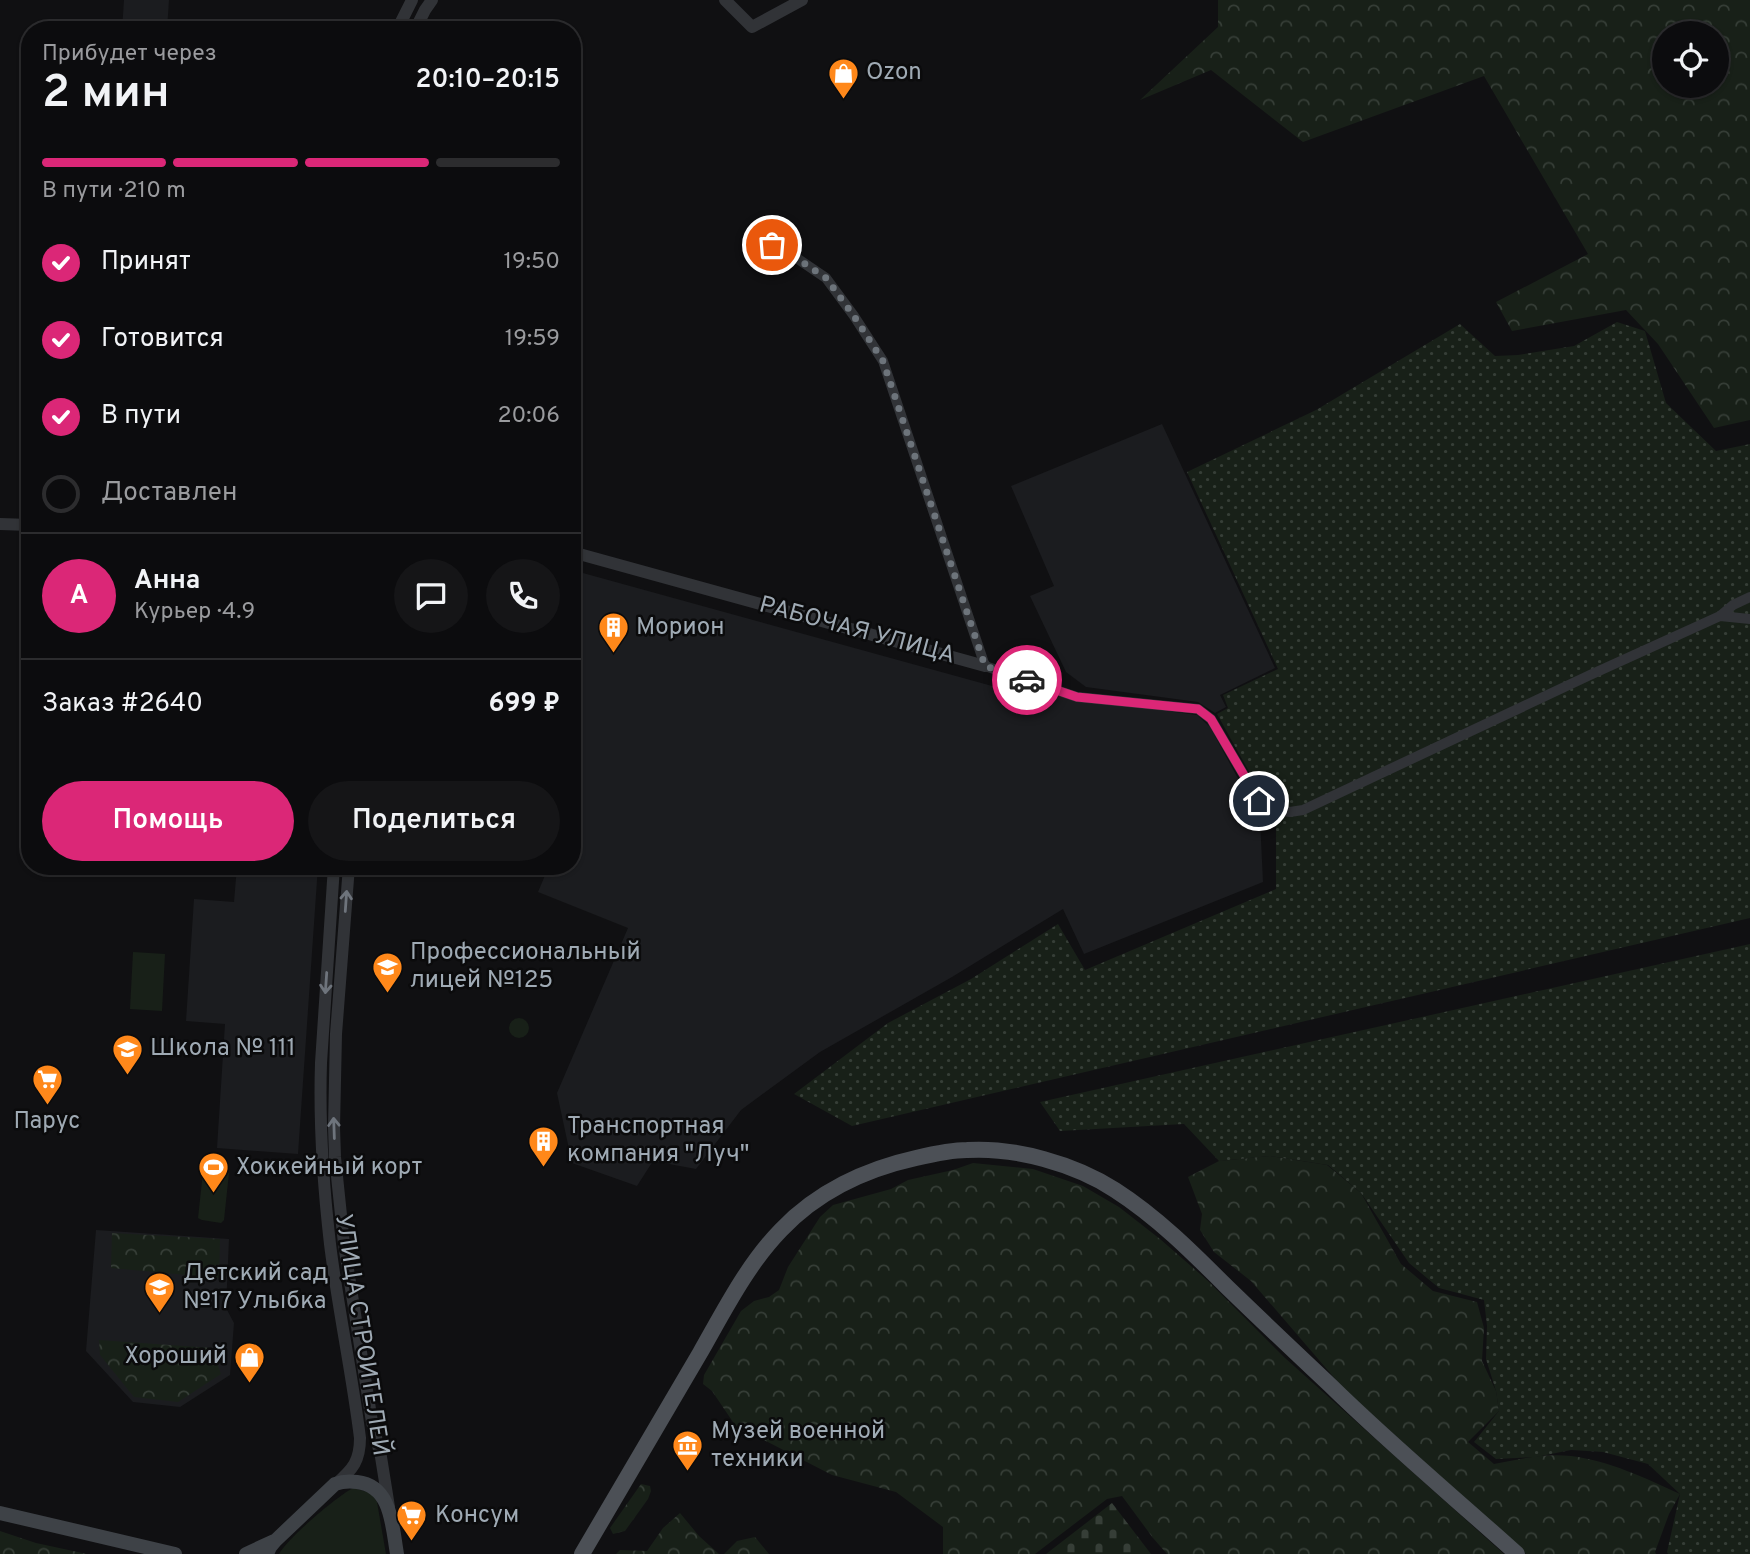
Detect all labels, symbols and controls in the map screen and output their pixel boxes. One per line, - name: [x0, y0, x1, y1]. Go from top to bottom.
- map controls: [1652, 21, 1729, 98]
- button: locate: [1652, 21, 1729, 98]
- text: Прибудет через: [42, 40, 217, 69]
- shop icon: Ozon: [826, 56, 860, 100]
- place label: Ozon: [866, 58, 922, 88]
- text: 20:10–20:15: [416, 64, 560, 97]
- text: 2 мин: [42, 65, 170, 124]
- text: В пути · 210 m: [42, 177, 186, 206]
- pin: [742, 215, 802, 275]
- icon: bag: [753, 226, 791, 264]
- icon: check: [42, 244, 80, 282]
- text: Принят: [101, 246, 191, 279]
- text: 19:50: [504, 248, 560, 277]
- icon: check: [42, 321, 80, 359]
- text: Готовится: [101, 323, 224, 356]
- text: 19:59: [505, 325, 560, 354]
- icon: check: [42, 398, 80, 436]
- text: В пути: [101, 400, 181, 433]
- text: 20:06: [497, 402, 560, 431]
- text: Доставлен: [101, 477, 237, 510]
- button: chat: [394, 559, 468, 633]
- button: phone: [486, 559, 560, 633]
- text: Анна: [134, 565, 200, 598]
- text: А: [70, 580, 88, 613]
- street label: РАБОЧАЯ УЛИЦА: [756, 590, 958, 672]
- text: Курьер · 4.9: [134, 598, 255, 627]
- building icon: Морион: [596, 611, 630, 655]
- place label: Морион: [636, 613, 725, 643]
- courier: [992, 645, 1062, 715]
- icon: car: [1008, 661, 1046, 699]
- text: Заказ #2640: [42, 688, 203, 721]
- text: 699 ₽: [488, 688, 560, 721]
- pin: [1229, 771, 1289, 831]
- button: Помощь: [42, 781, 294, 861]
- button: Поделиться: [308, 781, 560, 861]
- icon: home: [1240, 782, 1278, 820]
- one-way arrow: [340, 890, 353, 913]
- place label: Профессиональный лицей №125: [410, 938, 641, 996]
- school or university icon: Профессиональный лицей №125: [370, 950, 404, 994]
- one-way arrow: [319, 971, 332, 994]
- school or university icon: Школа № 111: [110, 1032, 144, 1076]
- place label: Школа № 111: [150, 1034, 296, 1064]
- supermarket icon: Парус: [30, 1063, 64, 1107]
- place label: Парус: [14, 1107, 80, 1137]
- place label: Транспортная компания "Луч": [567, 1112, 749, 1170]
- one-way arrow: [327, 1117, 341, 1140]
- building icon: Транспортная компания "Луч": [527, 1124, 561, 1168]
- sports icon: Хоккейный корт: [196, 1151, 230, 1195]
- place label: Хоккейный корт: [236, 1153, 422, 1183]
- street label: УЛИЦА СТРОИТЕЛЕЙ: [327, 1212, 397, 1458]
- place label: Детский сад №17 Улыбка: [183, 1259, 328, 1317]
- school or university icon: Детский сад №17 Улыбка: [143, 1271, 177, 1315]
- shop icon: Хороший: [233, 1340, 267, 1384]
- place label: Хороший: [125, 1342, 227, 1372]
- place label: Музей военной техники: [711, 1417, 885, 1475]
- museum icon: Музей военной техники: [671, 1429, 705, 1473]
- supermarket icon: Консум: [395, 1499, 429, 1543]
- place label: Консум: [435, 1501, 519, 1531]

